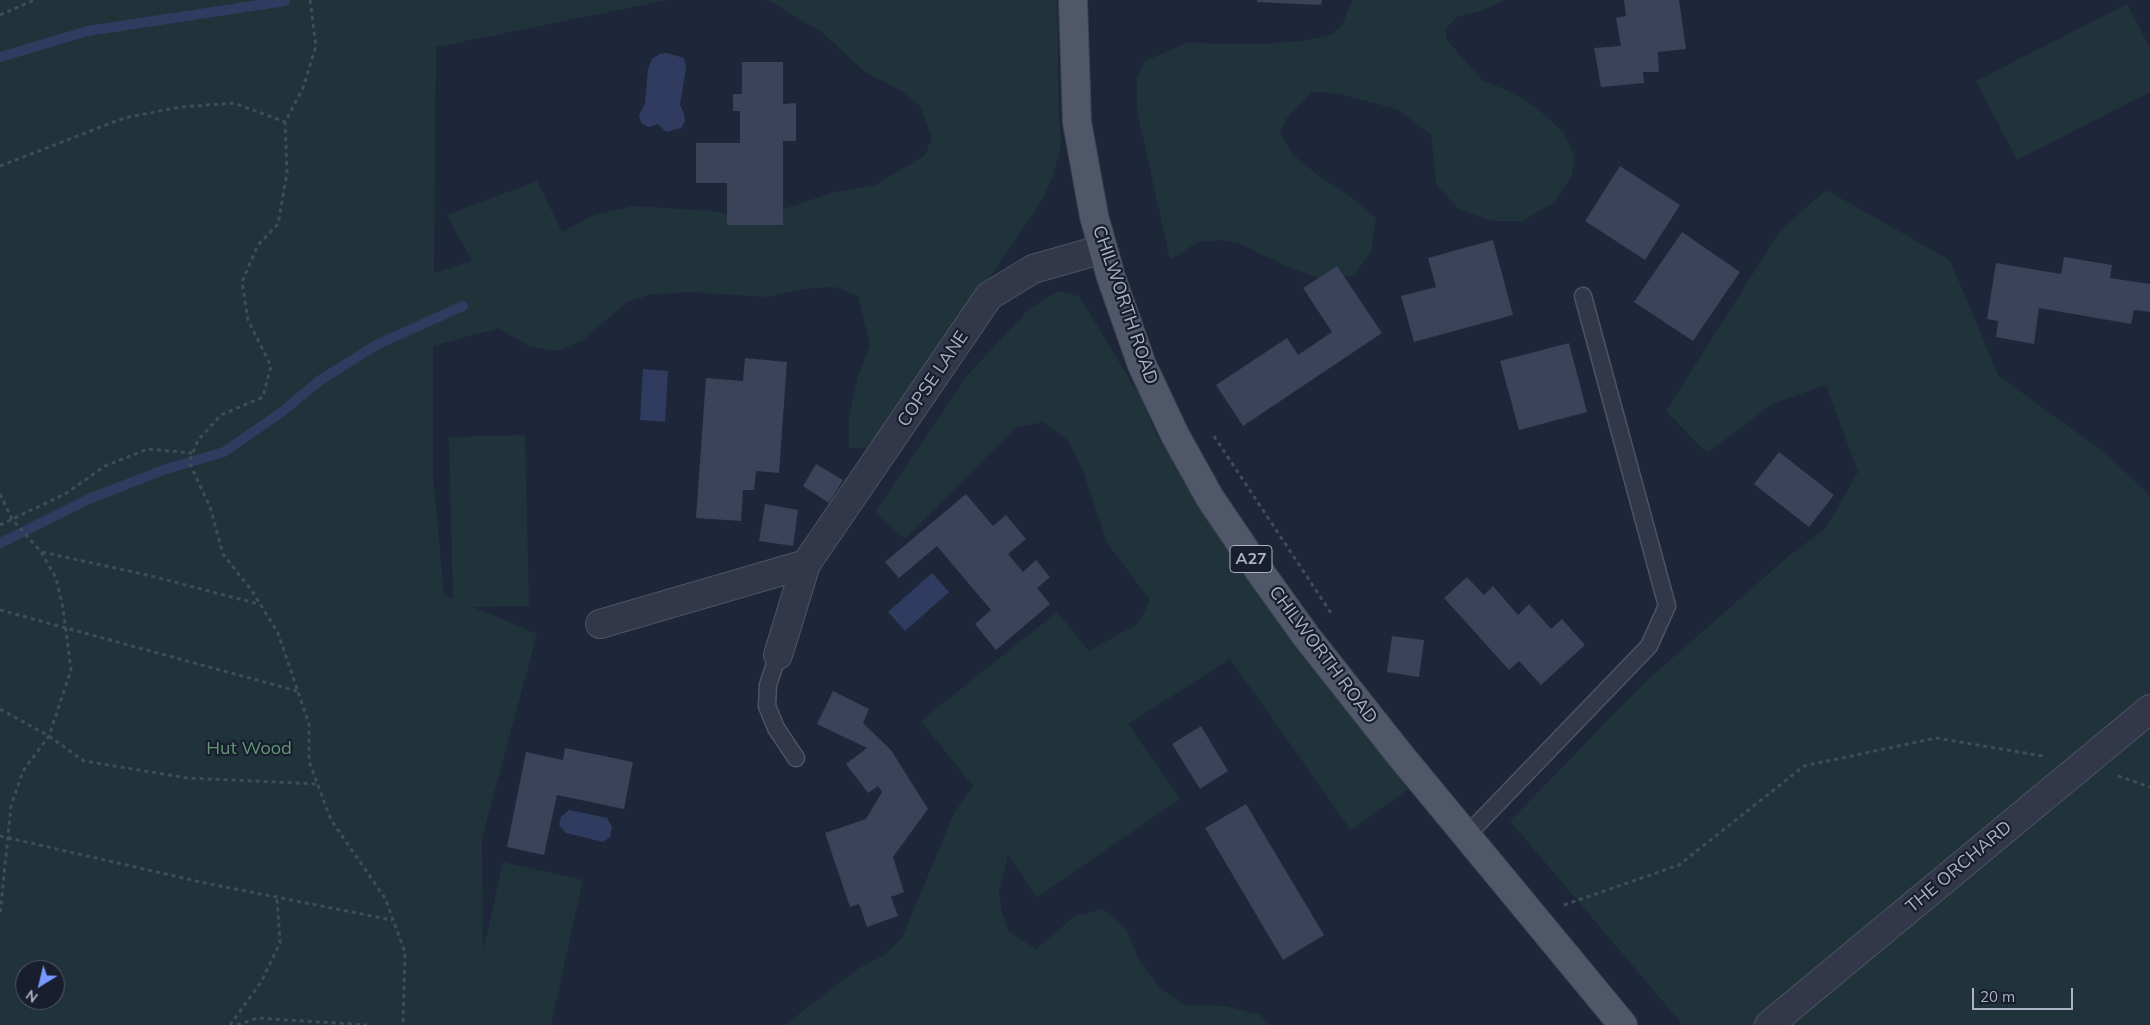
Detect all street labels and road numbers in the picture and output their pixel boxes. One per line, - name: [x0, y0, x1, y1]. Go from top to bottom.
- street label: CHILWORTH ROAD: [1088, 223, 1162, 387]
- street label: COPSE LANE: [893, 327, 973, 431]
- road number: A27: [1230, 546, 1272, 572]
- street label: CHILWORTH ROAD: [1264, 582, 1382, 728]
- street label: THE ORCHARD: [1902, 816, 2016, 918]

